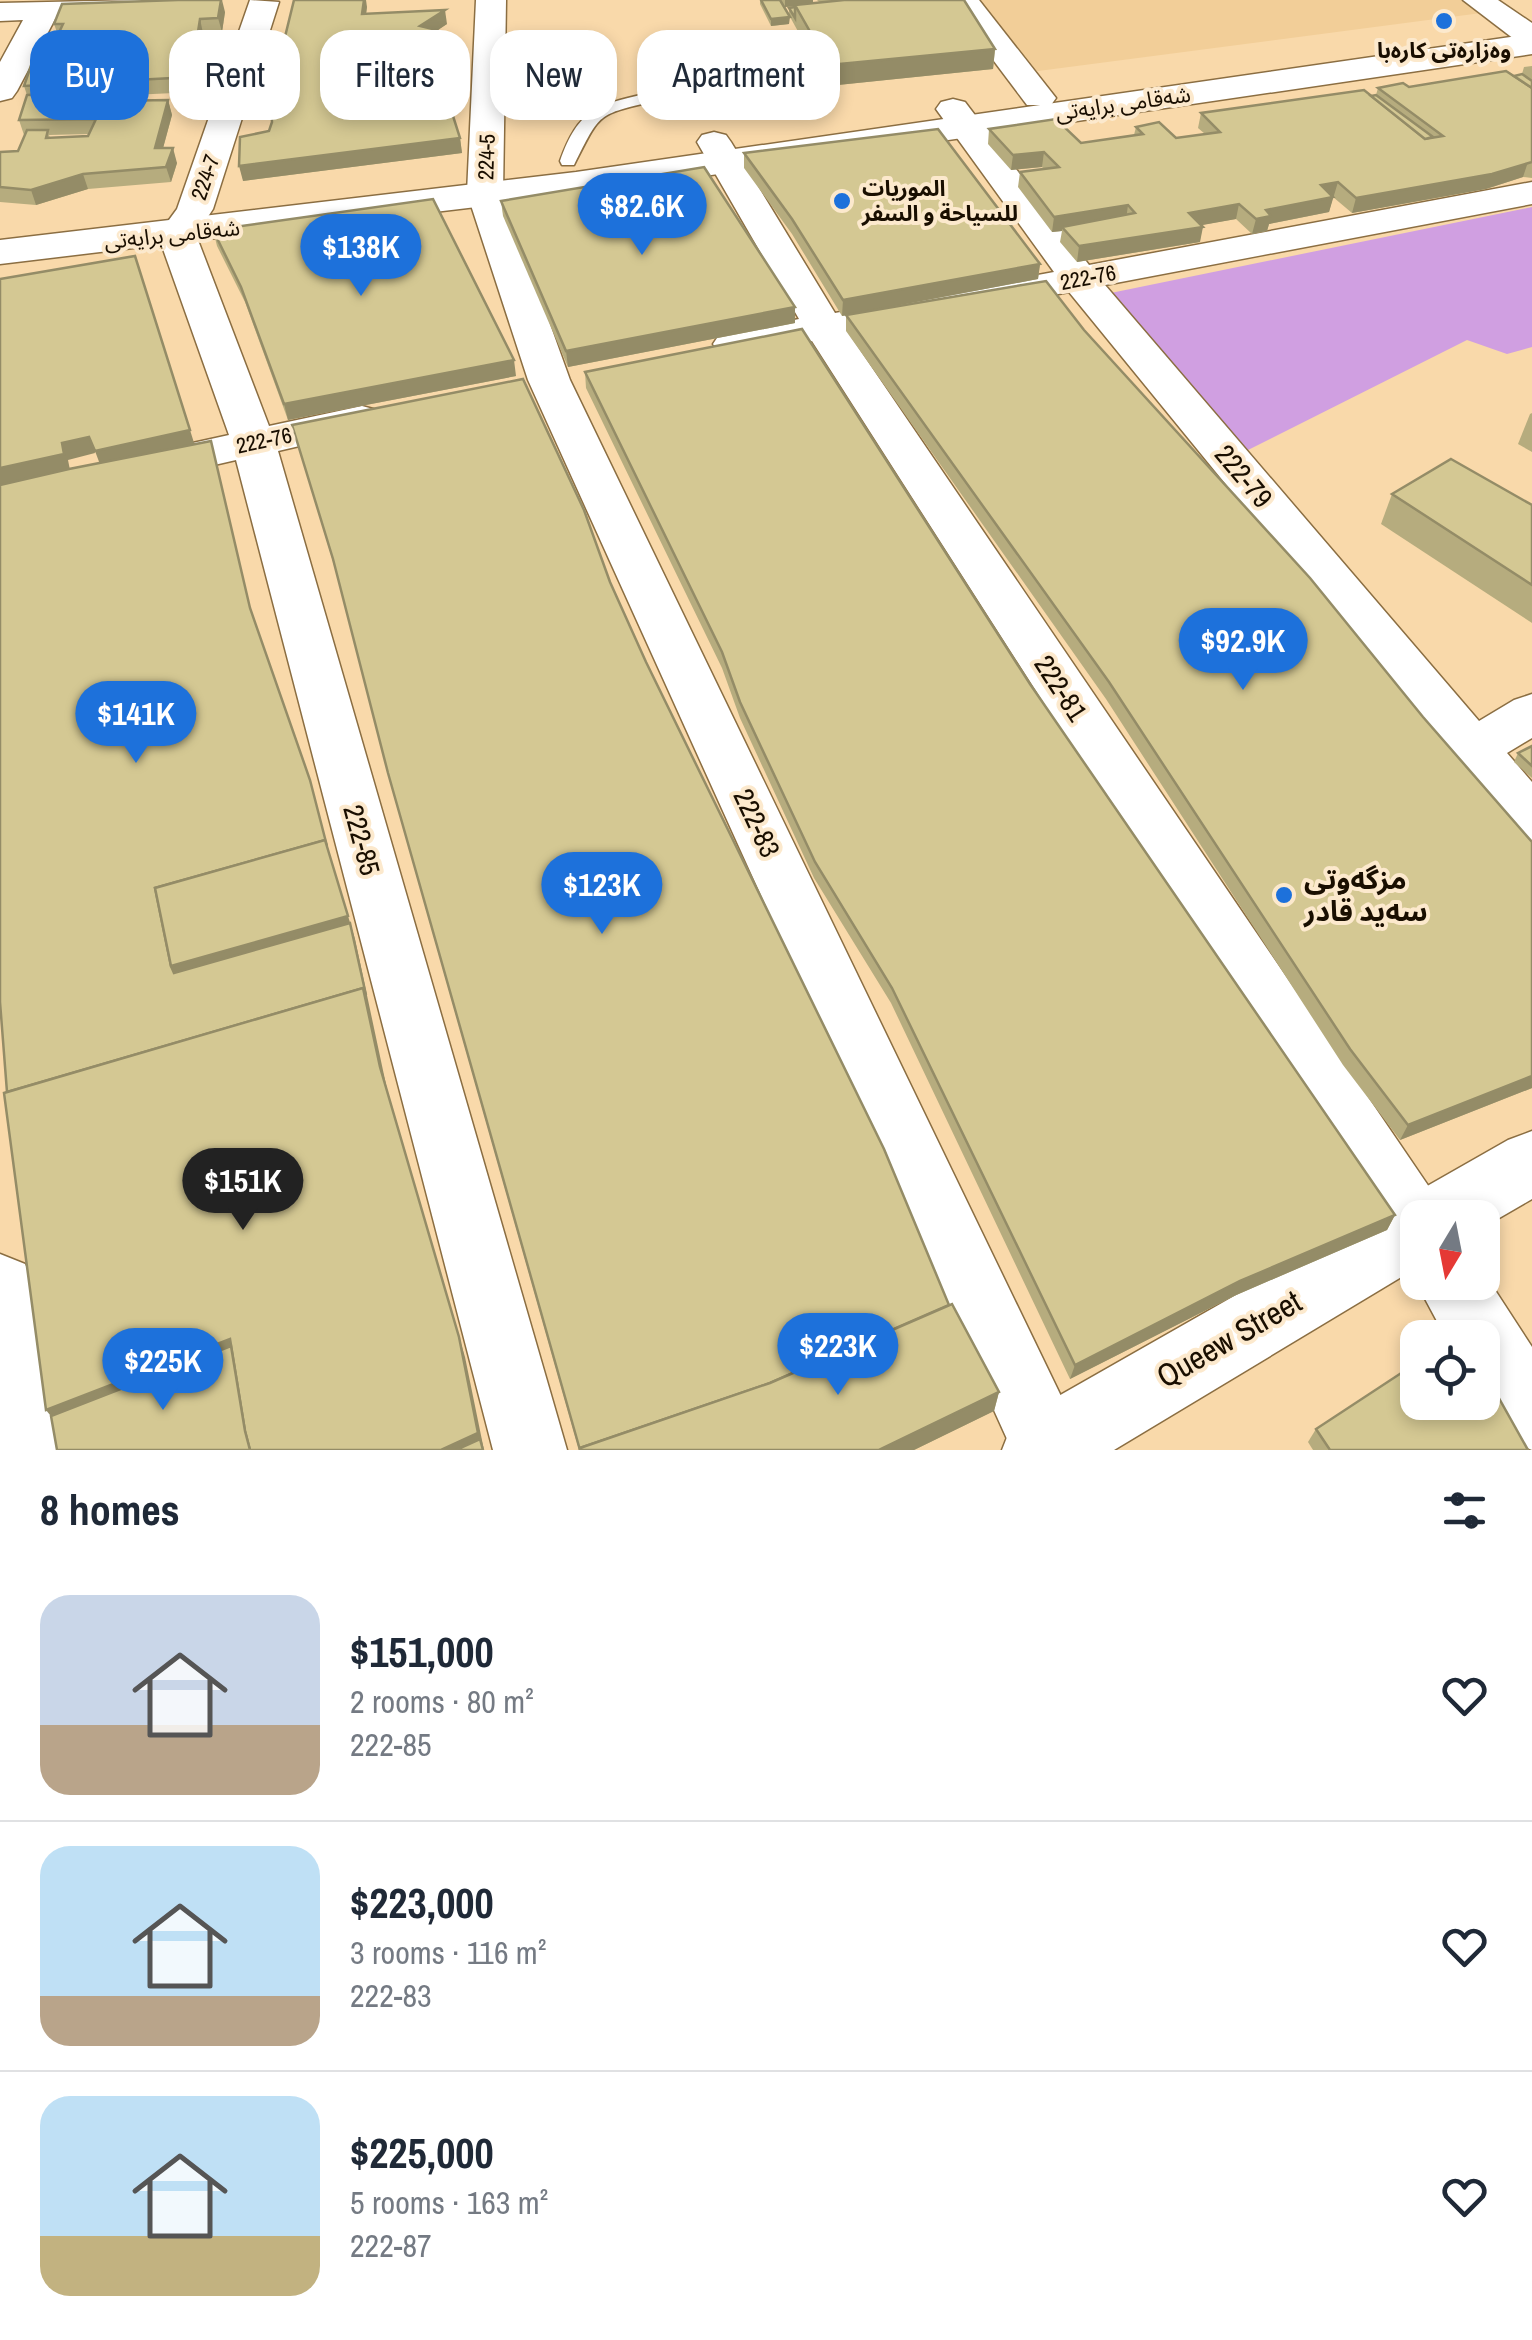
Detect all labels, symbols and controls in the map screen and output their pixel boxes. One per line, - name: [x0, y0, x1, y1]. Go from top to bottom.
- marker: وەزارەتی کارەبا: [1433, 10, 1455, 32]
- chip: Buy: [30, 30, 149, 120]
- chip: Rent: [169, 30, 300, 120]
- chip: Filters: [320, 30, 470, 120]
- chip: New: [490, 30, 617, 120]
- chip: Apartment: [637, 30, 840, 120]
- place label: وەزارەتی کارەبا: [1377, 35, 1511, 65]
- street label: شەقامی برایەتی: [1053, 79, 1193, 127]
- street label: 224-5: [470, 133, 502, 181]
- street label: 224-7: [183, 150, 227, 204]
- pin: $82.6K: [561, 173, 723, 258]
- place label: الموريات للسياحة و السفر: [861, 173, 1018, 228]
- text: $82.6K: [600, 184, 684, 227]
- marker: الموريات للسياحة و السفر: [831, 190, 853, 212]
- street label: شەقامی برایەتی: [103, 212, 241, 256]
- pin: $138K: [291, 214, 431, 299]
- text: $138K: [322, 225, 400, 268]
- street label: 222-76: [1058, 257, 1118, 297]
- street label: 222-76: [233, 419, 295, 461]
- street label: 222-79: [1206, 436, 1282, 516]
- pin: $92.9K: [1162, 608, 1324, 693]
- text: $92.9K: [1201, 619, 1285, 662]
- street label: 222-81: [1026, 648, 1097, 729]
- pin: $141K: [66, 681, 206, 766]
- text: $141K: [97, 692, 175, 735]
- street label: 222-83: [725, 783, 789, 863]
- street label: 222-85: [334, 801, 390, 879]
- pin: $123K: [532, 852, 672, 937]
- place label: مزگەوتی سەید قادر: [1303, 860, 1428, 930]
- text: $123K: [563, 863, 641, 906]
- marker: مزگەوتی سەید قادر: [1273, 884, 1295, 906]
- pin: $151K: [173, 1148, 313, 1233]
- text: $151K: [204, 1159, 282, 1202]
- north arrow: [1400, 1200, 1500, 1300]
- map controls: [1400, 1200, 1500, 1420]
- street label: Queew Street: [1149, 1280, 1309, 1397]
- pin: $223K: [768, 1313, 908, 1398]
- button: locate: [1400, 1320, 1500, 1420]
- text: $223K: [799, 1324, 877, 1367]
- pin: $225K: [93, 1328, 233, 1413]
- text: $225K: [124, 1339, 202, 1382]
- text: 8 homes: [40, 1482, 180, 1538]
- icon: filters: [1437, 1483, 1492, 1538]
- text: $151,000: [350, 1624, 494, 1680]
- icon: home: [120, 1635, 240, 1755]
- icon: heart: [1437, 1668, 1492, 1723]
- text: 2 rooms · 80 m²: [350, 1680, 534, 1723]
- text: 222-85: [350, 1723, 432, 1766]
- text: $223,000: [350, 1875, 494, 1931]
- icon: home: [120, 1886, 240, 2006]
- icon: heart: [1437, 1919, 1492, 1974]
- text: 3 rooms · 116 m²: [350, 1931, 546, 1974]
- text: 222-83: [350, 1974, 432, 2017]
- text: $225,000: [350, 2125, 494, 2181]
- icon: home: [120, 2136, 240, 2256]
- icon: heart: [1437, 2169, 1492, 2224]
- text: 5 rooms · 163 m²: [350, 2181, 548, 2224]
- text: 222-87: [350, 2224, 432, 2267]

